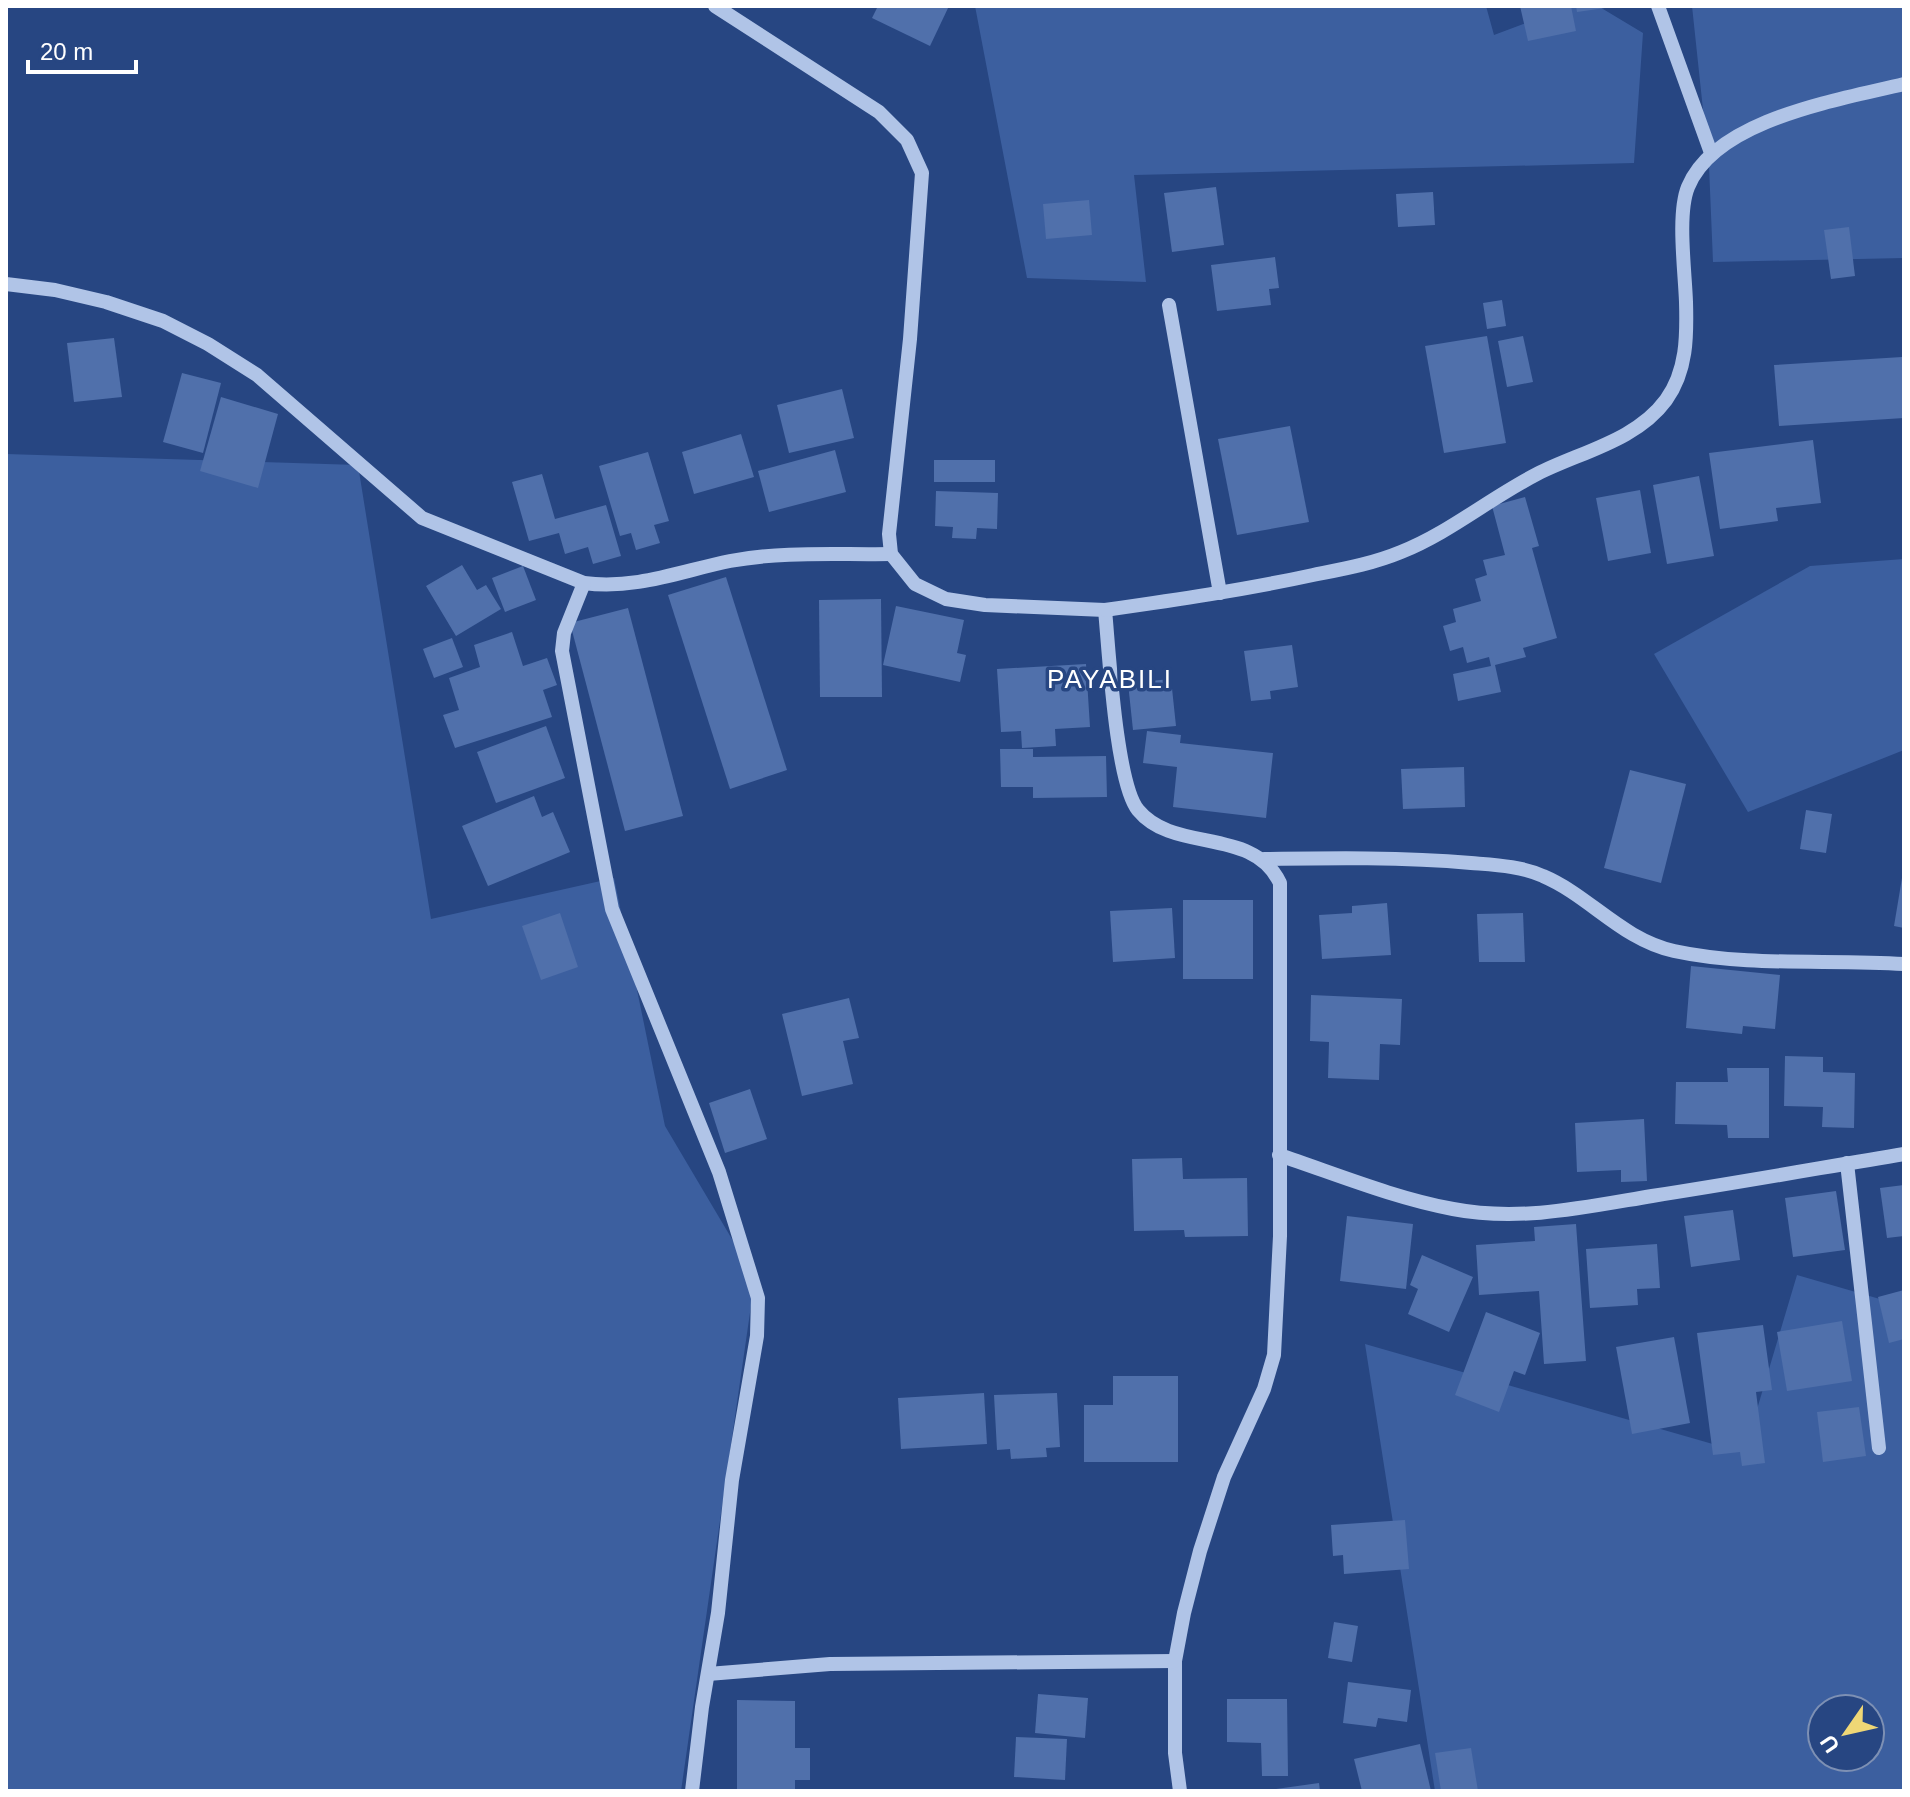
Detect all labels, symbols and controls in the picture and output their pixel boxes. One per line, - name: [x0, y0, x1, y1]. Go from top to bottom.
- scale bar: [28, 24, 136, 74]
- text: 20 m: [40, 38, 93, 65]
- district label: PAYABILI: [1047, 664, 1173, 694]
- north arrow: [1806, 1693, 1886, 1773]
- text: U: [1815, 1730, 1845, 1757]

